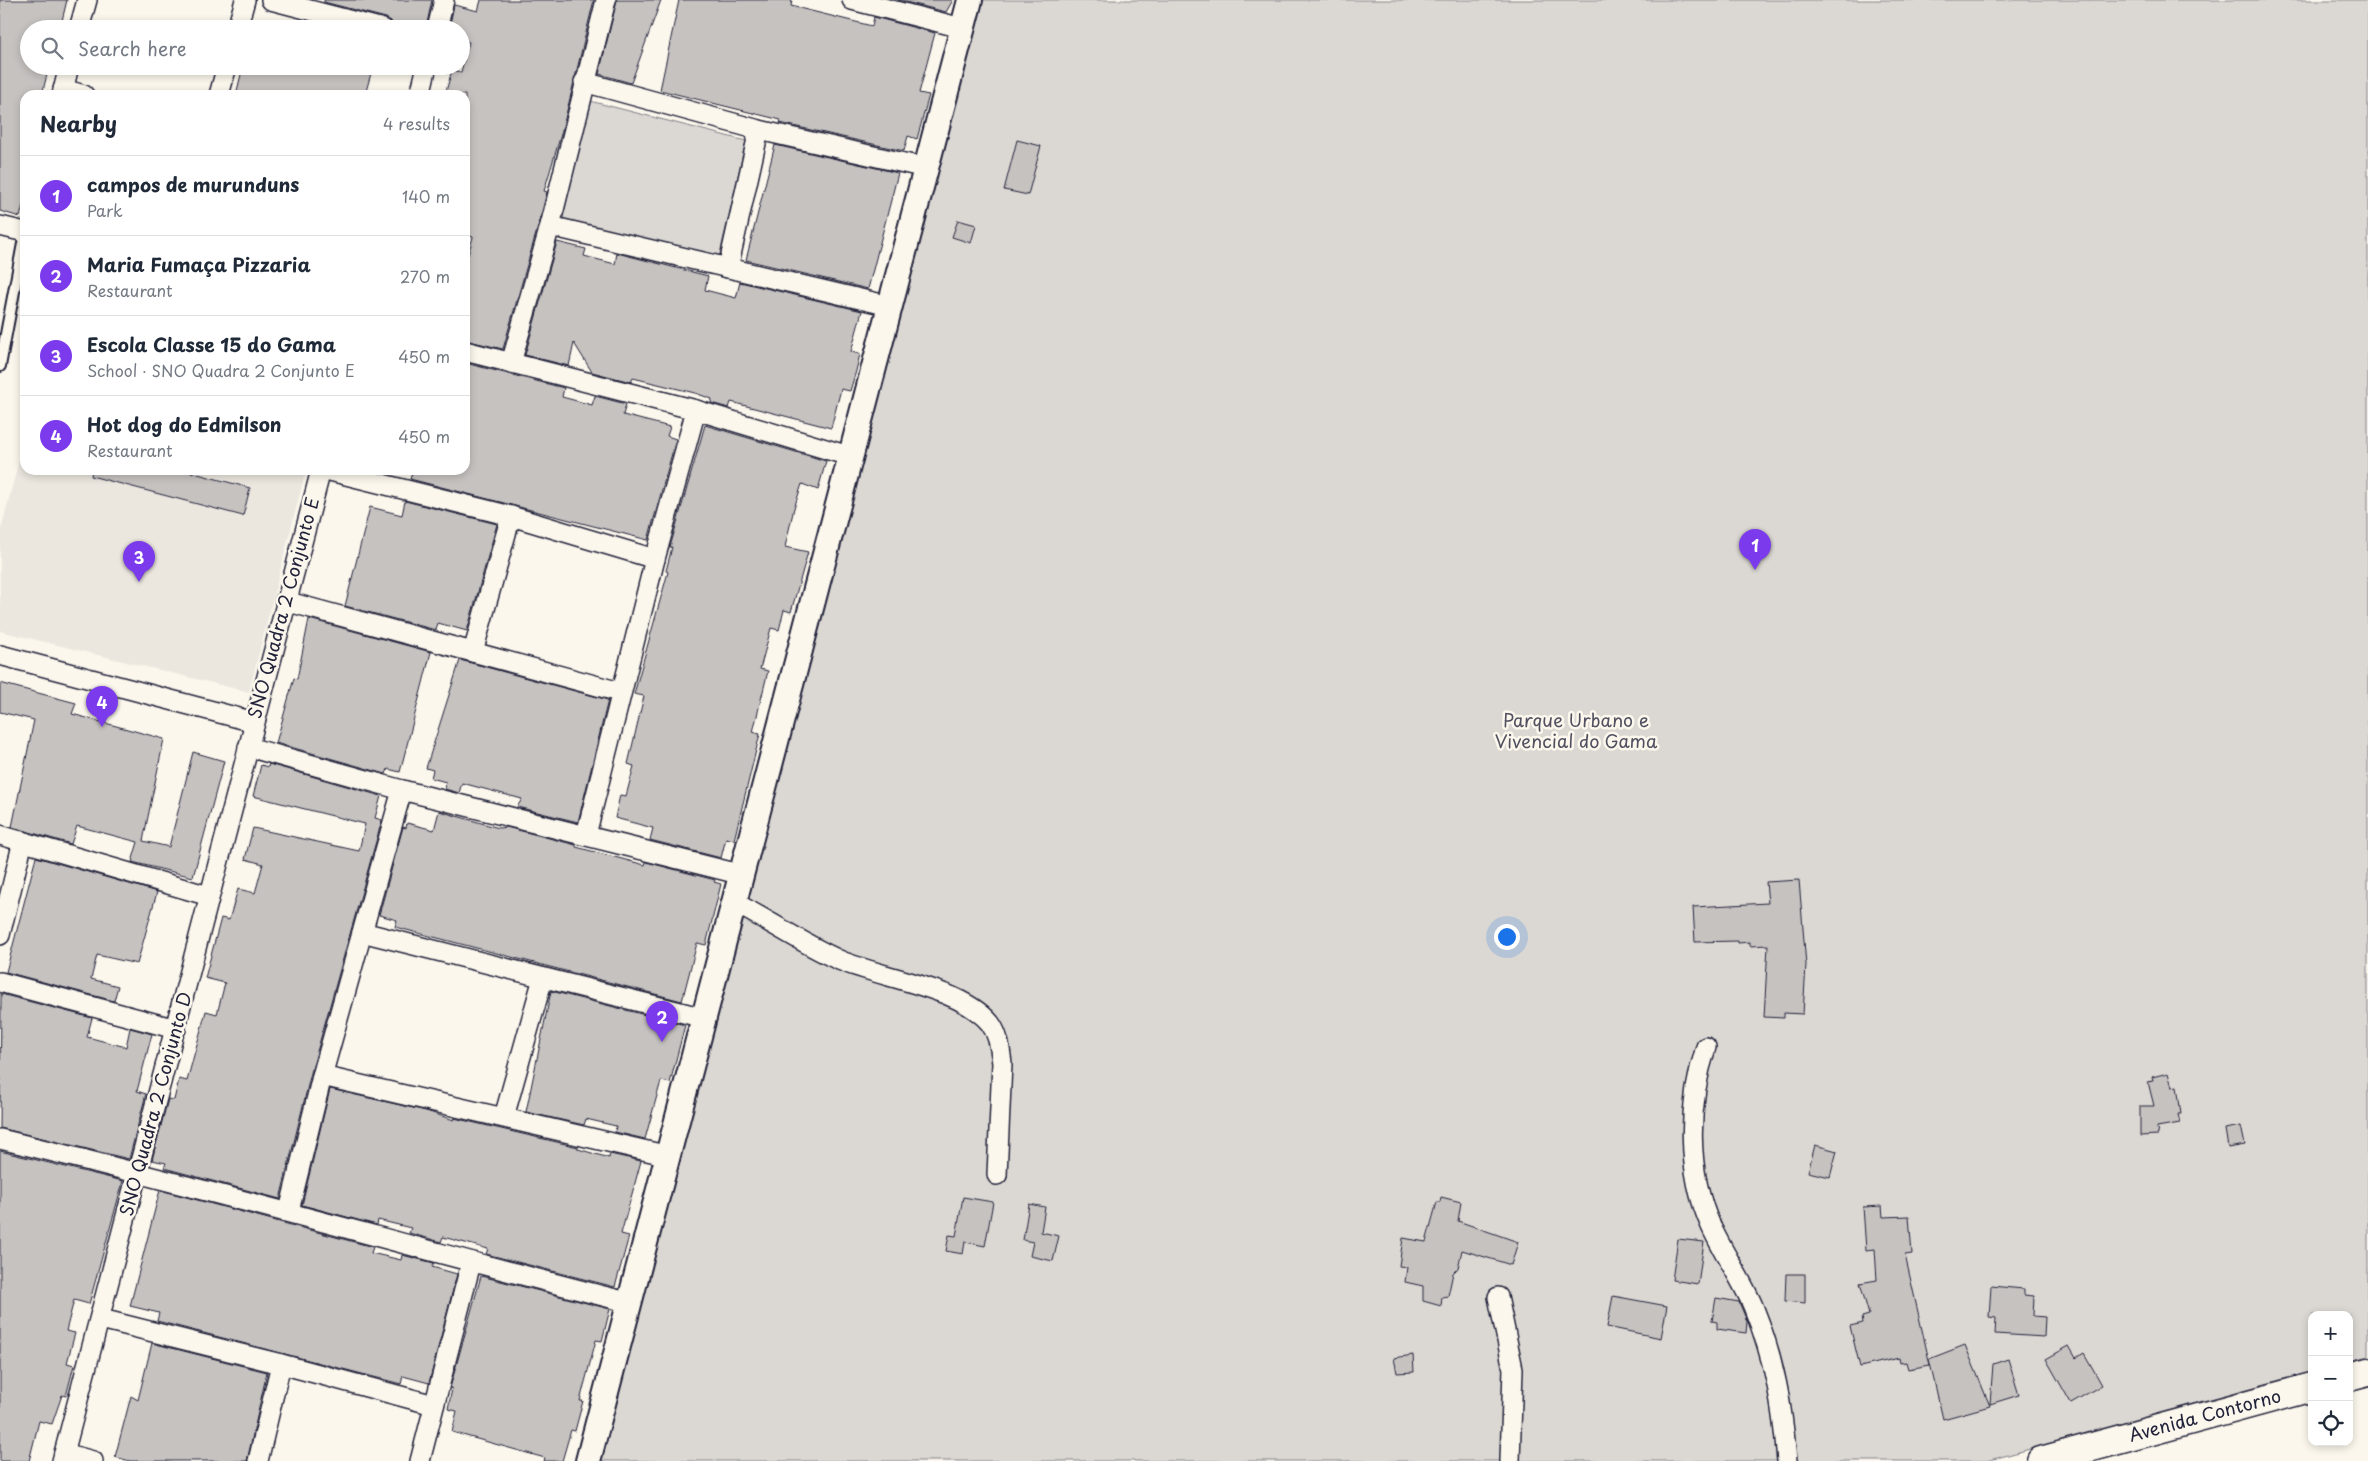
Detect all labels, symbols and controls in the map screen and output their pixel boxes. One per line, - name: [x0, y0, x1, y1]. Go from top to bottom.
- search box: [20, 20, 470, 75]
- icon: search: [38, 34, 66, 62]
- text: Search here: [78, 34, 187, 62]
- text: Nearby: [40, 107, 117, 139]
- text: 4 results: [383, 111, 450, 135]
- text: campos de murunduns: [87, 170, 299, 198]
- text: 1: [52, 184, 60, 208]
- text: 140 m: [402, 184, 450, 208]
- text: Park: [87, 198, 123, 222]
- text: Maria Fumaça Pizzaria: [87, 250, 311, 278]
- text: 2: [50, 264, 62, 288]
- text: 270 m: [400, 264, 450, 288]
- text: Restaurant: [87, 278, 173, 302]
- text: Escola Classe 15 do Gama: [87, 330, 336, 358]
- text: 3: [51, 344, 61, 368]
- text: 450 m: [398, 344, 450, 368]
- text: School · SNO Quadra 2 Conjunto E: [87, 358, 355, 382]
- text: Hot dog do Edmilson: [87, 410, 282, 438]
- text: 4: [51, 424, 61, 448]
- text: 450 m: [398, 424, 450, 448]
- text: Restaurant: [87, 438, 173, 462]
- street label: SNO Quadra 2 Conjunto E: [240, 494, 325, 721]
- pin: 1: [1739, 529, 1771, 570]
- pin: 3: [123, 541, 155, 582]
- pin: 4: [86, 686, 118, 727]
- park label: Parque Urbano e Vivencial do Gama: [1495, 706, 1658, 754]
- your location: [1494, 924, 1520, 950]
- street label: SNO Quadra 2 Conjunto D: [112, 988, 198, 1219]
- pin: 2: [646, 1001, 678, 1042]
- map controls: [2308, 1311, 2353, 1446]
- button: +: [2308, 1311, 2353, 1356]
- button: −: [2308, 1356, 2353, 1401]
- street label: Avenida Contorno: [2126, 1381, 2284, 1448]
- button: locate: [2308, 1401, 2353, 1446]

